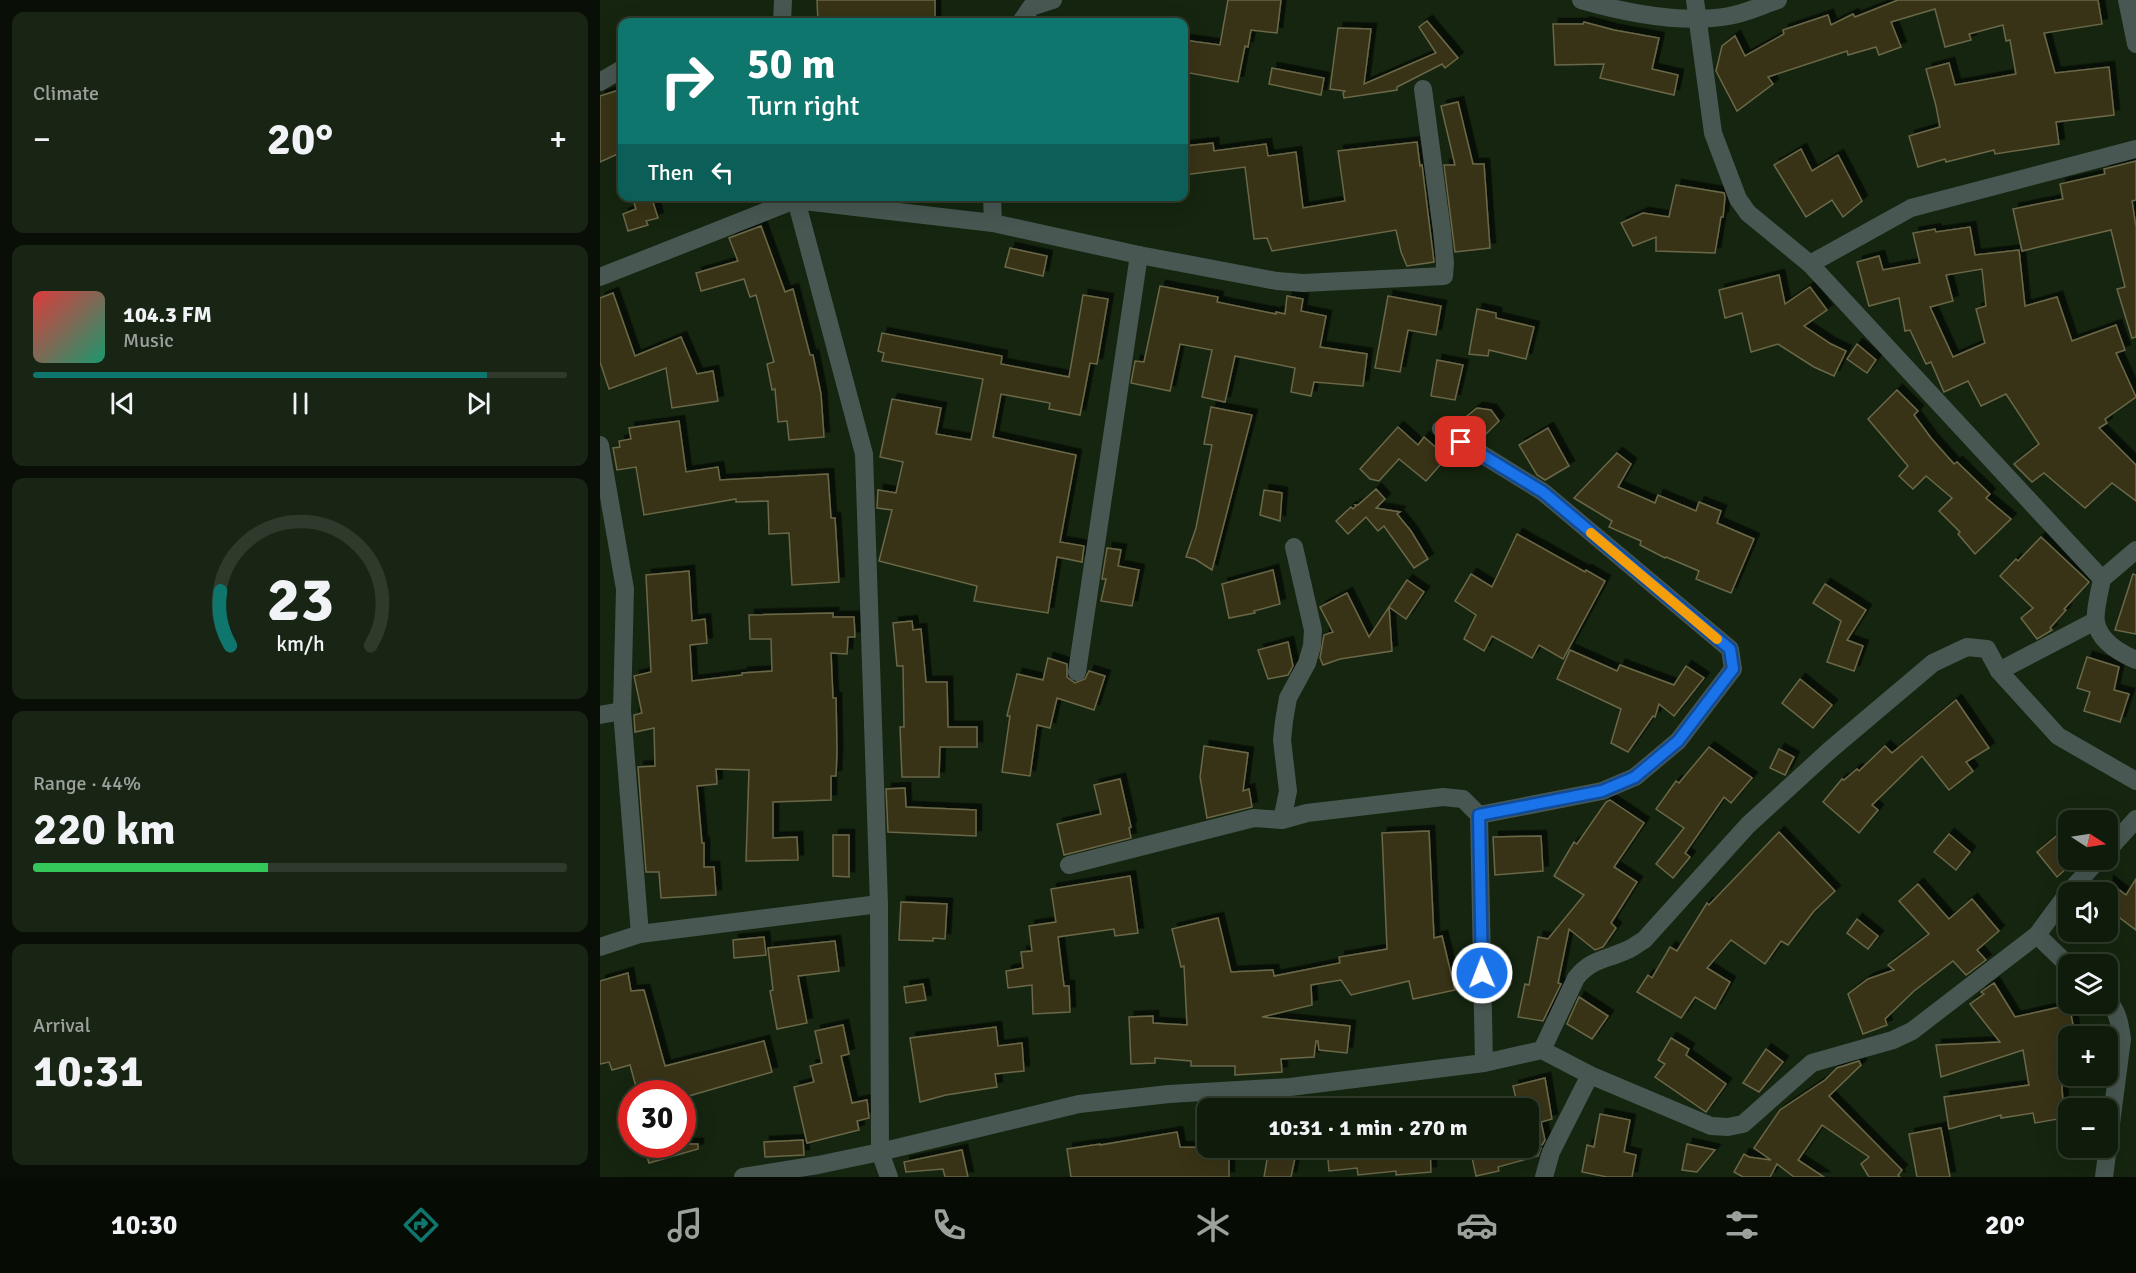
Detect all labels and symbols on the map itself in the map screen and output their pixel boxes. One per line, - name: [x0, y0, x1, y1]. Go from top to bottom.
- pin: [1435, 416, 1486, 467]
- north arrow: [2058, 810, 2118, 870]
- position arrow: [1450, 941, 1514, 1005]
- speed limit sign: 30: [618, 1080, 696, 1158]

